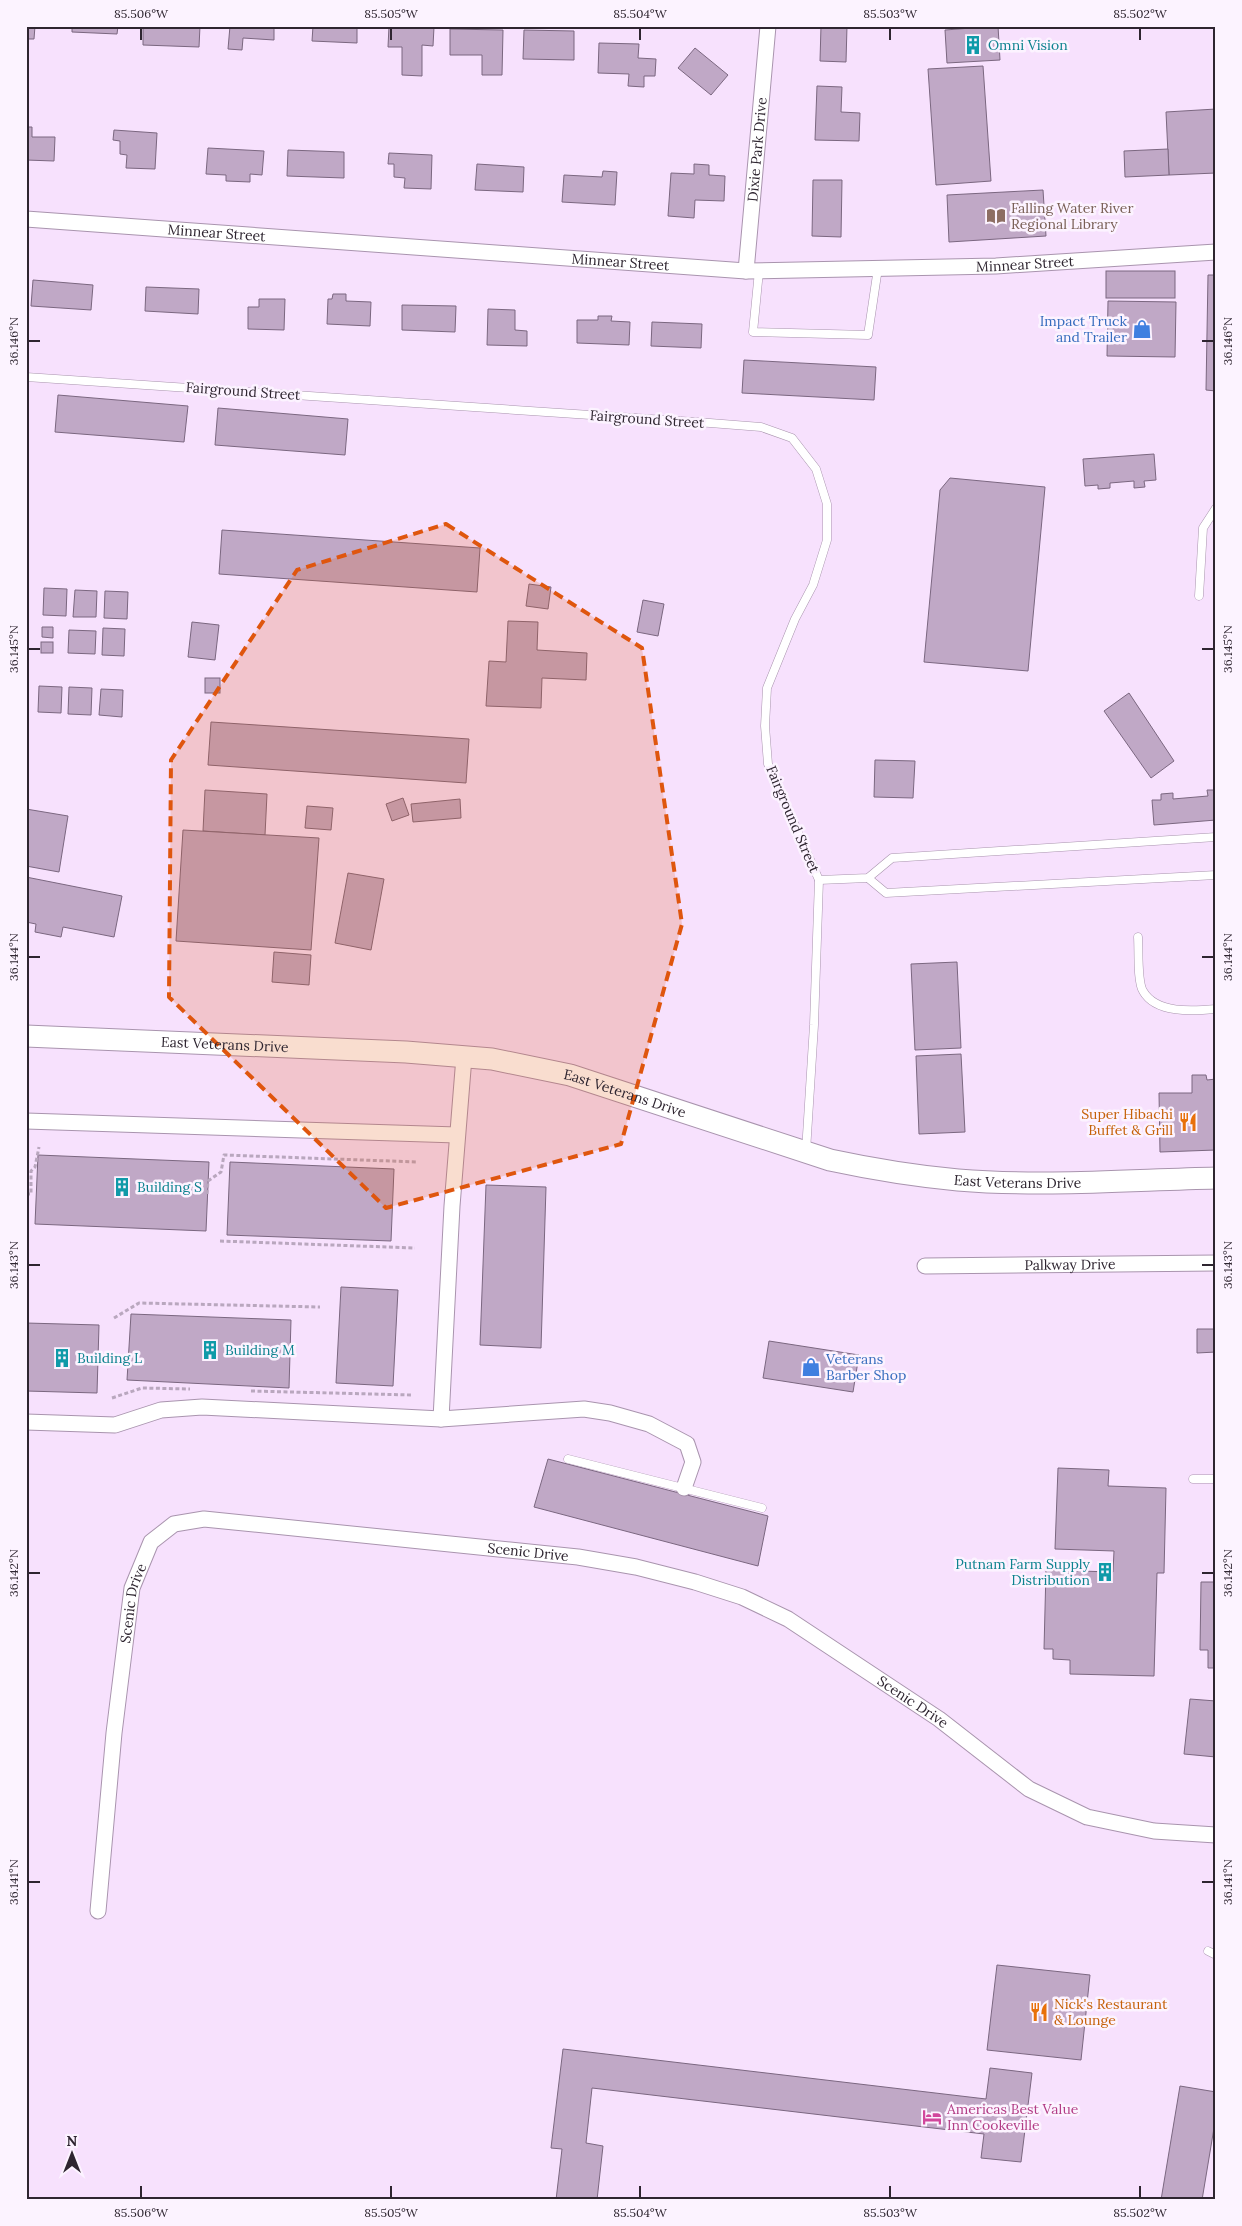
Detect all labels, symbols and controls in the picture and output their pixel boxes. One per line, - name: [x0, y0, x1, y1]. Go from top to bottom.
- text: 85.506°W: [114, 6, 169, 21]
- text: 85.505°W: [364, 6, 419, 21]
- text: 85.504°W: [613, 6, 668, 21]
- text: 85.503°W: [863, 6, 918, 21]
- text: 85.502°W: [1113, 6, 1168, 21]
- building icon: Omni Vision: [962, 34, 984, 56]
- place label: Omni Vision: [988, 36, 1068, 54]
- street label: Dixie Park Drive: [743, 96, 771, 203]
- place label: Falling Water River Regional Library: [1011, 199, 1133, 233]
- library icon: Falling Water River Regional Library: [985, 205, 1007, 227]
- street label: Minnear Street: [167, 220, 267, 245]
- street label: Minnear Street: [571, 249, 671, 274]
- street label: Minnear Street: [976, 252, 1075, 275]
- place label: Impact Truck and Trailer: [1040, 312, 1127, 346]
- text: 36.146°N: [6, 317, 21, 365]
- text: 36.146°N: [1220, 317, 1235, 365]
- shop icon: Impact Truck and Trailer: [1131, 318, 1153, 340]
- street label: Fairground Street: [185, 378, 301, 404]
- street label: Fairground Street: [589, 406, 705, 432]
- text: 36.145°N: [6, 625, 21, 673]
- text: 36.145°N: [1220, 625, 1235, 673]
- street label: Fairground Street: [762, 763, 824, 876]
- text: 36.144°N: [6, 933, 21, 981]
- text: 36.144°N: [1220, 933, 1235, 981]
- street label: East Veterans Drive: [161, 1033, 289, 1056]
- street label: East Veterans Drive: [562, 1065, 689, 1121]
- place label: Super Hibachi Buffet & Grill: [1081, 1105, 1173, 1139]
- restaurant icon: Super Hibachi Buffet & Grill: [1177, 1111, 1199, 1133]
- street label: East Veterans Drive: [953, 1171, 1082, 1192]
- building icon: Building S: [111, 1176, 133, 1198]
- place label: Building S: [137, 1178, 202, 1196]
- text: 36.143°N: [6, 1241, 21, 1289]
- text: 36.143°N: [1220, 1241, 1235, 1289]
- street label: Palkway Drive: [1024, 1255, 1116, 1274]
- building icon: Building M: [199, 1339, 221, 1361]
- place label: Building M: [225, 1341, 295, 1359]
- building icon: Building L: [51, 1347, 73, 1369]
- place label: Building L: [77, 1349, 142, 1367]
- place label: Veterans Barber Shop: [825, 1350, 906, 1384]
- shop icon: Veterans Barber Shop: [800, 1356, 822, 1378]
- street label: Scenic Drive: [487, 1539, 570, 1565]
- text: 36.142°N: [6, 1549, 21, 1597]
- text: 36.142°N: [1220, 1549, 1235, 1597]
- place label: Putnam Farm Supply Distribution: [955, 1555, 1091, 1589]
- street label: Scenic Drive: [116, 1560, 150, 1644]
- building icon: Putnam Farm Supply Distribution: [1094, 1561, 1116, 1583]
- street label: Scenic Drive: [874, 1672, 952, 1732]
- text: 36.141°N: [6, 1859, 21, 1905]
- text: 36.141°N: [1220, 1859, 1235, 1905]
- place label: Nick's Restaurant & Lounge: [1054, 1995, 1168, 2029]
- restaurant icon: Nick's Restaurant & Lounge: [1028, 2001, 1050, 2023]
- place label: Americas Best Value Inn Cookeville: [946, 2100, 1079, 2134]
- hotel icon: Americas Best Value Inn Cookeville: [921, 2106, 943, 2128]
- north arrow: [48, 2128, 98, 2178]
- text: N: [67, 2132, 78, 2150]
- text: 85.506°W: [114, 2205, 169, 2220]
- text: 85.505°W: [364, 2205, 419, 2220]
- text: 85.504°W: [613, 2205, 668, 2220]
- text: 85.503°W: [863, 2205, 918, 2220]
- text: 85.502°W: [1113, 2205, 1168, 2220]

